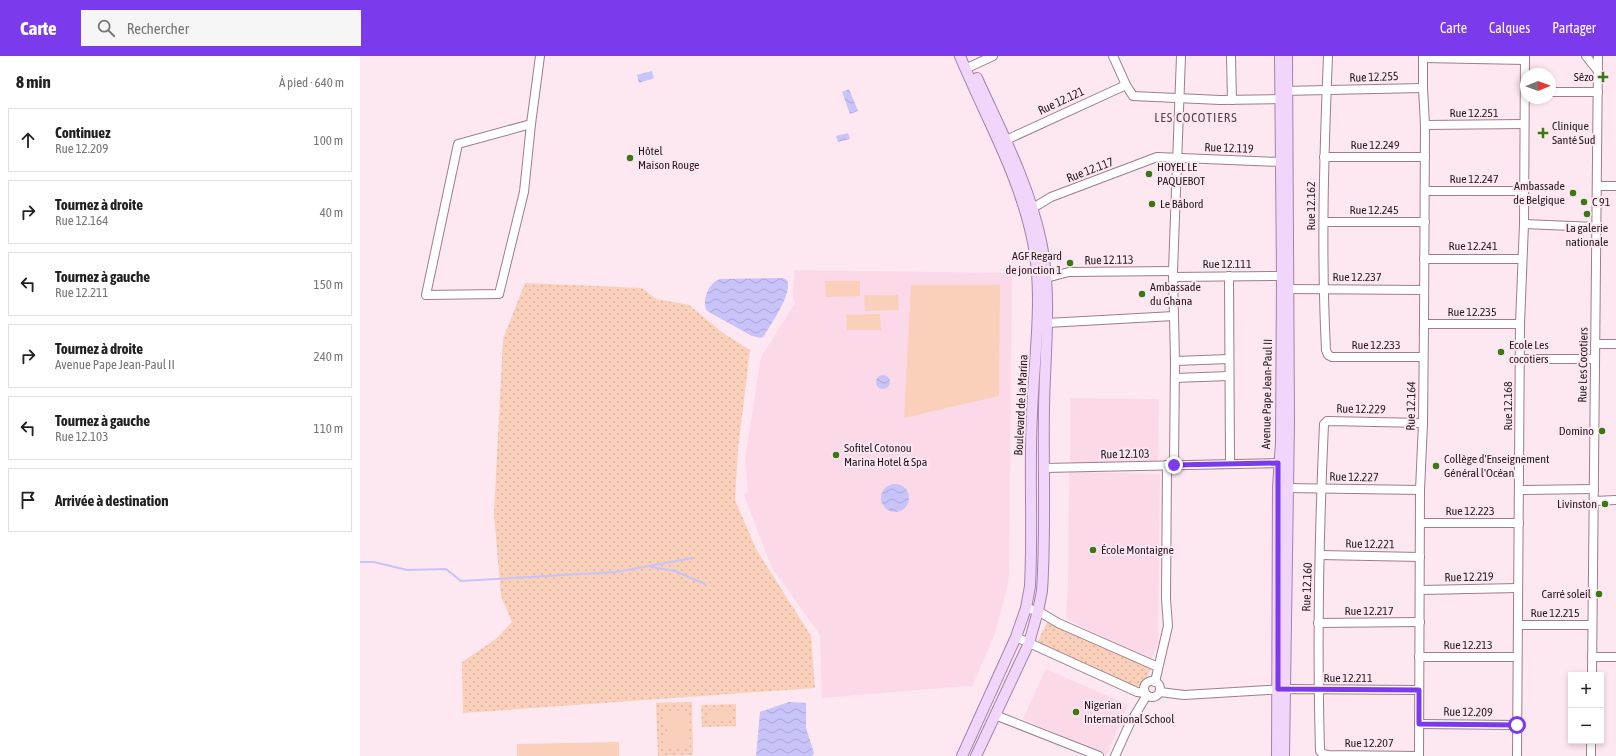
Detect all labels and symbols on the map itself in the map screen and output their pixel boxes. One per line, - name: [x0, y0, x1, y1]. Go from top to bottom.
- north arrow: [1520, 68, 1556, 104]
- street label: Rue 12.255: [1349, 69, 1399, 85]
- place label: Sêzo: [1574, 70, 1594, 84]
- marker: Sêzo: [1597, 71, 1609, 83]
- street label: Rue 12.121: [1036, 84, 1087, 118]
- street label: Rue 12.251: [1449, 106, 1499, 120]
- district label: LES COCOTIERS: [1154, 110, 1238, 125]
- place label: Clinique Santé Sud: [1552, 119, 1595, 147]
- marker: Clinique Santé Sud: [1537, 127, 1549, 139]
- street label: Rue 12.249: [1350, 138, 1400, 152]
- street label: Rue 12.119: [1204, 140, 1254, 156]
- place label: Hôtel Maison Rouge: [638, 144, 700, 172]
- marker: Hôtel Maison Rouge: [625, 153, 635, 163]
- street label: Rue 12.117: [1065, 155, 1116, 185]
- place label: HOYEL LE PAQUEBOT: [1157, 160, 1206, 188]
- marker: HOYEL LE PAQUEBOT: [1144, 169, 1154, 179]
- street label: Rue 12.247: [1449, 172, 1499, 186]
- place label: Ambassade de Belgique: [1513, 179, 1565, 207]
- street label: Rue 12.162: [1304, 181, 1318, 231]
- marker: Ambassade de Belgique: [1568, 188, 1578, 198]
- place label: C 91: [1592, 195, 1611, 209]
- place label: Le Bâbord: [1160, 197, 1204, 211]
- marker: C 91: [1579, 197, 1589, 207]
- marker: Le Bâbord: [1147, 199, 1157, 209]
- street label: Rue 12.245: [1349, 203, 1399, 217]
- marker: La galerie nationale: [1582, 209, 1592, 219]
- place label: La galerie nationale: [1565, 221, 1609, 249]
- street label: Rue 12.241: [1448, 239, 1498, 253]
- place label: AGF Regard de jonction 1: [1006, 249, 1062, 277]
- street label: Rue 12.113: [1084, 253, 1134, 267]
- street label: Rue 12.111: [1202, 257, 1252, 271]
- marker: AGF Regard de jonction 1: [1065, 258, 1075, 268]
- street label: Rue 12.237: [1332, 270, 1382, 284]
- place label: Ambassade du Ghana: [1150, 280, 1201, 308]
- marker: Ambassade du Ghana: [1137, 289, 1147, 299]
- street label: Rue 12.235: [1447, 305, 1497, 319]
- street label: Rue Les Cocotiers: [1575, 327, 1591, 403]
- street label: Rue 12.233: [1351, 338, 1401, 352]
- place label: Ecole Les cocotiers: [1509, 338, 1549, 366]
- street label: Avenue Pape Jean-Paul II: [1259, 339, 1275, 449]
- marker: Ecole Les cocotiers: [1496, 347, 1506, 357]
- street label: Boulevard de la Marina: [1011, 354, 1031, 456]
- street label: Rue 12.164: [1404, 381, 1418, 431]
- street label: Rue 12.168: [1501, 381, 1515, 431]
- street label: Rue 12.229: [1336, 402, 1386, 416]
- place label: Domino: [1559, 424, 1594, 438]
- marker: Domino: [1597, 426, 1607, 436]
- place label: Sofitel Cotonou Marina Hotel & Spa: [844, 441, 927, 469]
- street label: Rue 12.103: [1100, 447, 1150, 461]
- marker: Sofitel Cotonou Marina Hotel & Spa: [831, 450, 841, 460]
- place label: Collège d'Enseignement Général l'Océan: [1444, 452, 1550, 480]
- route end: [1165, 456, 1183, 474]
- marker: Collège d'Enseignement Général l'Océan: [1431, 461, 1441, 471]
- street label: Rue 12.227: [1329, 470, 1379, 484]
- place label: Livinston: [1557, 497, 1597, 511]
- marker: Livinston: [1600, 499, 1610, 509]
- street label: Rue 12.223: [1445, 504, 1495, 518]
- street label: Rue 12.221: [1345, 537, 1395, 551]
- place label: École Montaigne: [1101, 543, 1174, 557]
- marker: École Montaigne: [1088, 545, 1098, 555]
- street label: Rue 12.160: [1299, 562, 1315, 612]
- street label: Rue 12.219: [1444, 570, 1494, 584]
- place label: Carré soleil: [1542, 587, 1592, 601]
- marker: Carré soleil: [1594, 589, 1604, 599]
- street label: Rue 12.217: [1344, 604, 1394, 618]
- street label: Rue 12.215: [1530, 606, 1580, 620]
- street label: Rue 12.213: [1443, 638, 1493, 652]
- street label: Rue 12.211: [1323, 671, 1373, 685]
- place label: Nigerian International School: [1084, 698, 1175, 726]
- street label: Rue 12.209: [1443, 705, 1493, 719]
- marker: Nigerian International School: [1071, 707, 1081, 717]
- route start: [1508, 716, 1526, 734]
- street label: Rue 12.207: [1344, 736, 1394, 750]

